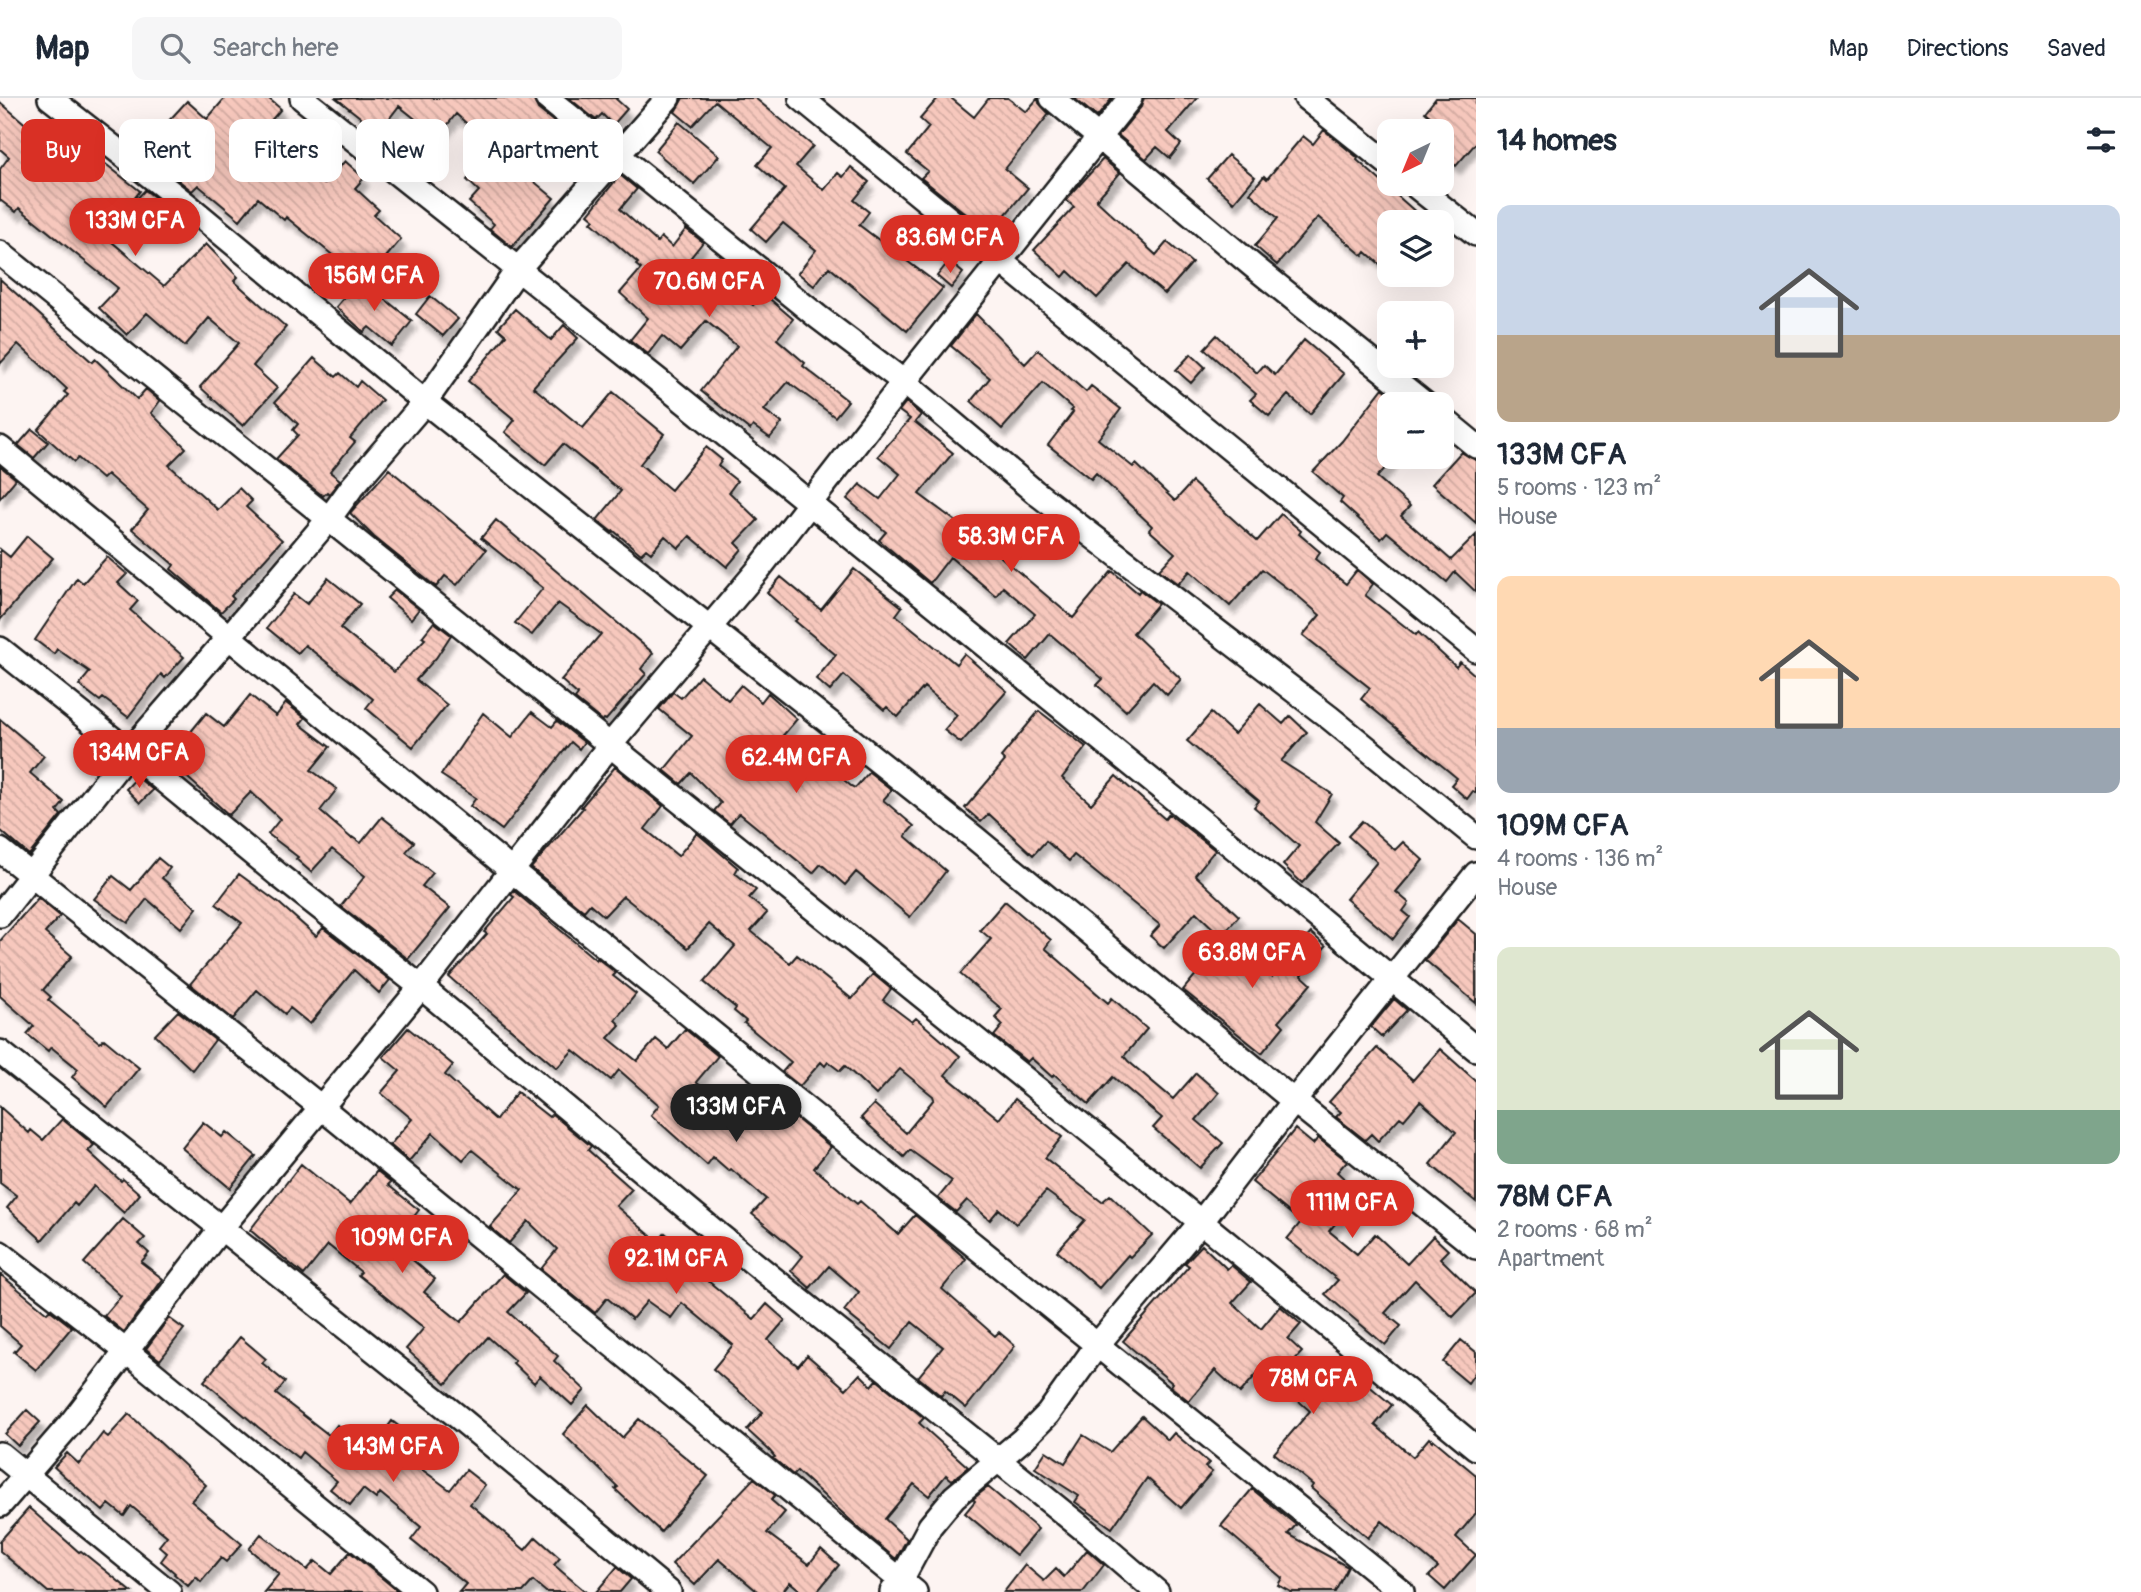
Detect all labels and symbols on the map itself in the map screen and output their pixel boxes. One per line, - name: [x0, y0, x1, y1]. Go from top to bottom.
- north arrow: [1377, 119, 1454, 196]
- pin: 133M CFA: [63, 198, 207, 258]
- pin: 83.6M CFA: [870, 216, 1030, 275]
- pin: 156M CFA: [302, 254, 446, 313]
- pin: 70.6M CFA: [629, 260, 789, 319]
- pin: 58.3M CFA: [931, 514, 1091, 574]
- pin: 134M CFA: [67, 730, 211, 790]
- pin: 62.4M CFA: [716, 736, 876, 795]
- pin: 63.8M CFA: [1172, 930, 1332, 990]
- pin: 133M CFA: [664, 1084, 808, 1144]
- pin: 111M CFA: [1280, 1180, 1424, 1240]
- pin: 109M CFA: [330, 1216, 474, 1275]
- pin: 92.1M CFA: [596, 1236, 756, 1296]
- pin: 78M CFA: [1248, 1356, 1378, 1416]
- pin: 143M CFA: [321, 1424, 465, 1484]

